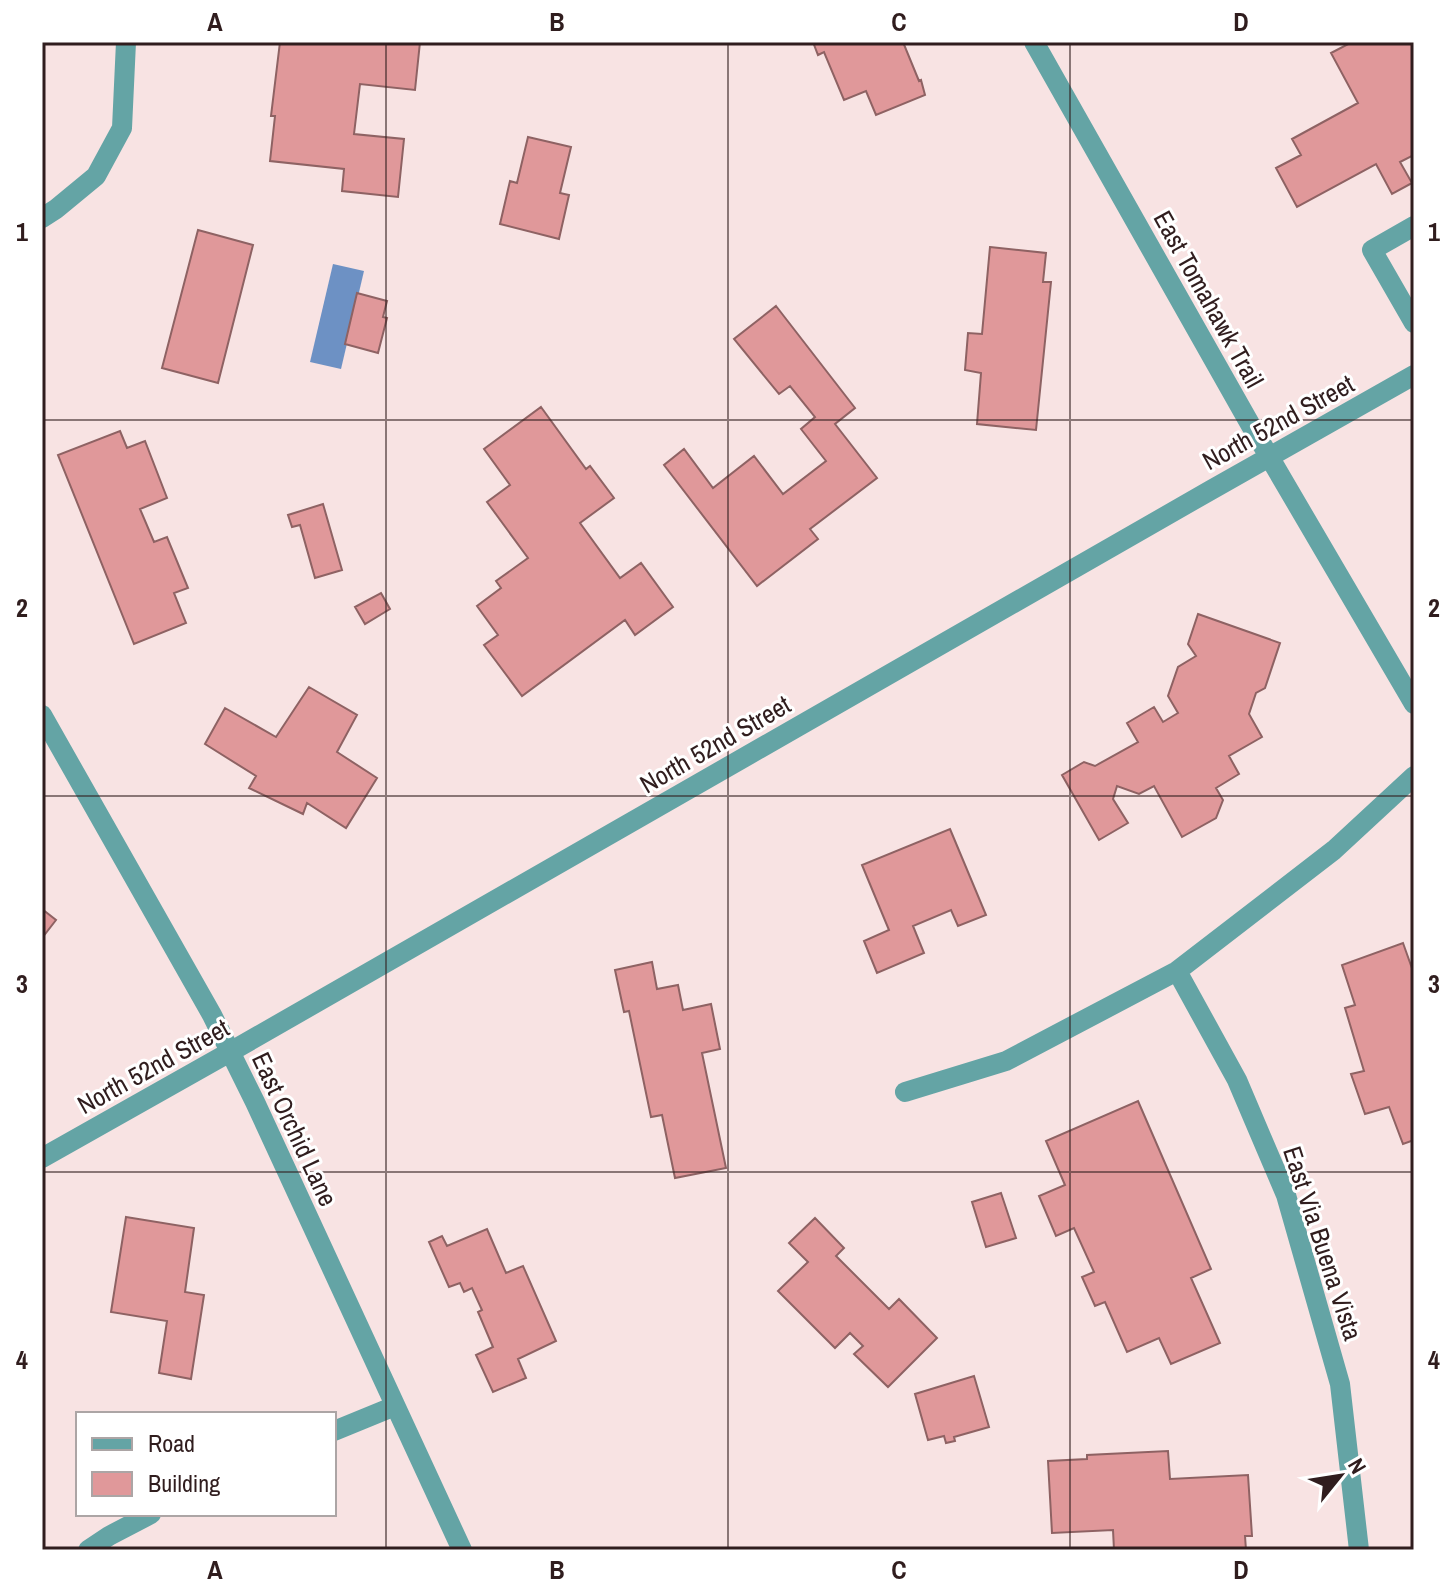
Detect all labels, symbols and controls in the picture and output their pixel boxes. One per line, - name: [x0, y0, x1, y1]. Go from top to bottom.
- text: A: [207, 4, 223, 39]
- text: B: [549, 4, 565, 39]
- text: C: [891, 4, 907, 39]
- text: D: [1233, 4, 1249, 39]
- street label: East Tomahawk Trail: [1146, 204, 1272, 394]
- text: 1: [16, 214, 28, 249]
- text: 1: [1428, 214, 1440, 249]
- street label: North 52nd Street: [1196, 366, 1360, 478]
- text: 2: [16, 590, 28, 625]
- text: 2: [1428, 590, 1440, 625]
- street label: North 52nd Street: [633, 687, 797, 801]
- text: 3: [16, 966, 28, 1001]
- text: 3: [1428, 966, 1440, 1001]
- street label: North 52nd Street: [71, 1010, 235, 1122]
- street label: East Orchid Lane: [244, 1046, 346, 1212]
- street label: East Via Buena Vista: [1275, 1142, 1371, 1345]
- text: 4: [16, 1342, 28, 1377]
- text: 4: [1428, 1342, 1440, 1377]
- legend: [76, 1412, 336, 1516]
- text: Road: [148, 1427, 195, 1459]
- north arrow: [1300, 1436, 1380, 1516]
- text: N: [1341, 1453, 1374, 1479]
- text: Building: [148, 1467, 220, 1499]
- text: A: [207, 1552, 223, 1587]
- text: B: [549, 1552, 565, 1587]
- text: C: [891, 1552, 907, 1587]
- text: D: [1233, 1552, 1249, 1587]

